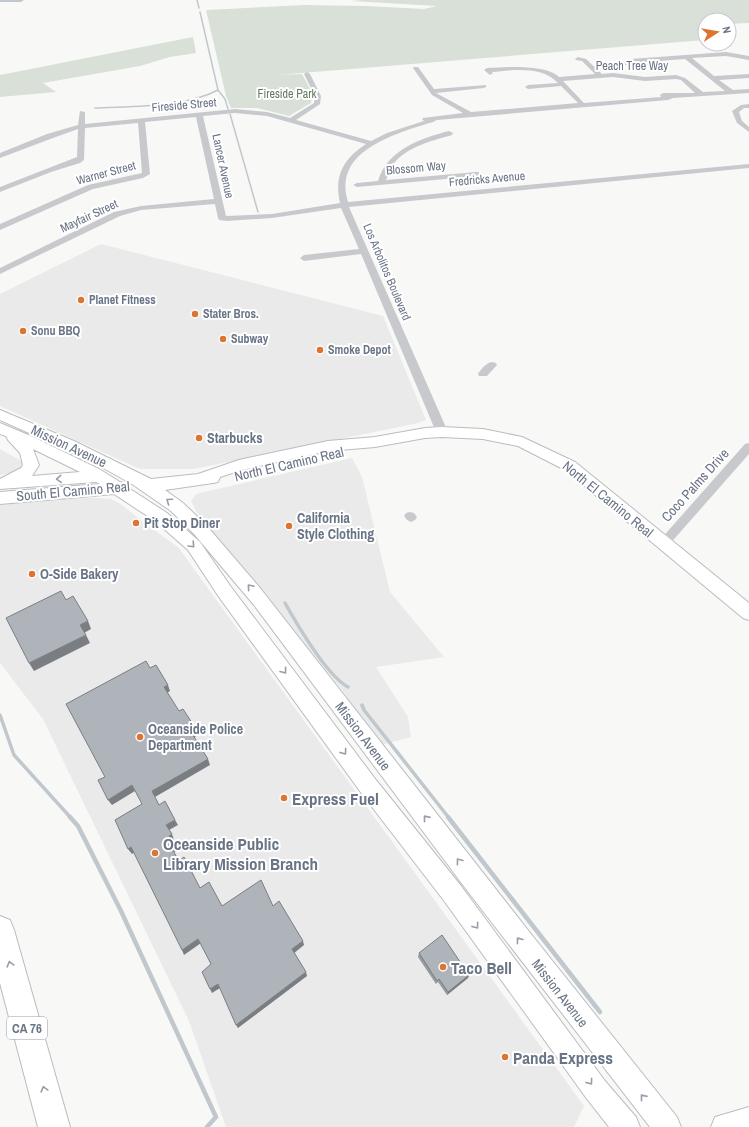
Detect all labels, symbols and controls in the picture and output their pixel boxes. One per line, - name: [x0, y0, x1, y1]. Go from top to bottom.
- north arrow: [697, 12, 737, 52]
- text: N: [719, 25, 734, 35]
- street label: Peach Tree Way: [596, 58, 668, 74]
- park label: Fireside Park: [257, 86, 317, 102]
- street label: Fireside Street: [151, 94, 217, 116]
- street label: Lancer Avenue: [208, 132, 238, 200]
- street label: Warner Street: [75, 157, 138, 189]
- street label: Blossom Way: [386, 157, 447, 179]
- street label: Fredricks Avenue: [448, 168, 526, 190]
- street label: Mayfair Street: [58, 196, 121, 236]
- street label: Los Arbolitos Boulevard: [359, 221, 415, 323]
- place label: Planet Fitness: [89, 292, 156, 308]
- marker: Planet Fitness: [76, 295, 86, 305]
- place label: Stater Bros.: [203, 306, 259, 322]
- marker: Stater Bros.: [190, 309, 200, 319]
- place label: Sonu BBQ: [31, 323, 81, 339]
- marker: Sonu BBQ: [18, 326, 28, 336]
- place label: Subway: [231, 331, 269, 347]
- marker: Subway: [218, 334, 228, 344]
- place label: Smoke Depot: [328, 342, 392, 358]
- marker: Smoke Depot: [315, 345, 325, 355]
- street label: Mission Avenue: [28, 421, 110, 471]
- place label: Starbucks: [207, 429, 263, 447]
- marker: Starbucks: [194, 433, 204, 443]
- street label: North El Camino Real: [233, 443, 345, 485]
- street label: Coco Palms Drive: [657, 445, 733, 525]
- street label: North El Camino Real: [559, 457, 657, 541]
- one-way arrow: [56, 474, 62, 483]
- street label: South El Camino Real: [16, 477, 130, 505]
- one-way arrow: [166, 499, 173, 506]
- place label: California Style Clothing: [297, 509, 374, 543]
- place label: Pit Stop Diner: [144, 514, 220, 532]
- marker: Pit Stop Diner: [131, 518, 141, 528]
- marker: California Style Clothing: [284, 521, 294, 531]
- one-way arrow: [187, 540, 195, 548]
- place label: O-Side Bakery: [40, 565, 119, 583]
- marker: O-Side Bakery: [27, 569, 37, 579]
- one-way arrow: [247, 584, 254, 591]
- one-way arrow: [279, 666, 286, 673]
- street label: Mission Avenue: [331, 698, 395, 774]
- place label: Oceanside Police Department: [148, 720, 243, 754]
- marker: Oceanside Police Department: [135, 732, 145, 742]
- one-way arrow: [339, 748, 346, 755]
- place label: Express Fuel: [292, 787, 379, 810]
- marker: Express Fuel: [279, 793, 289, 803]
- one-way arrow: [423, 816, 430, 823]
- place label: Oceanside Public Library Mission Branch: [163, 832, 318, 875]
- marker: Oceanside Public Library Mission Branch: [150, 848, 160, 858]
- one-way arrow: [456, 858, 463, 865]
- one-way arrow: [471, 922, 479, 929]
- one-way arrow: [517, 937, 524, 944]
- street label: Mission Avenue: [528, 955, 592, 1031]
- place label: Taco Bell: [451, 956, 512, 979]
- one-way arrow: [6, 961, 14, 967]
- marker: Taco Bell: [438, 962, 448, 972]
- road number: CA 76: [7, 1017, 47, 1039]
- place label: Panda Express: [513, 1046, 613, 1069]
- marker: Panda Express: [500, 1052, 510, 1062]
- one-way arrow: [585, 1077, 592, 1084]
- one-way arrow: [40, 1086, 49, 1093]
- one-way arrow: [641, 1094, 648, 1101]

